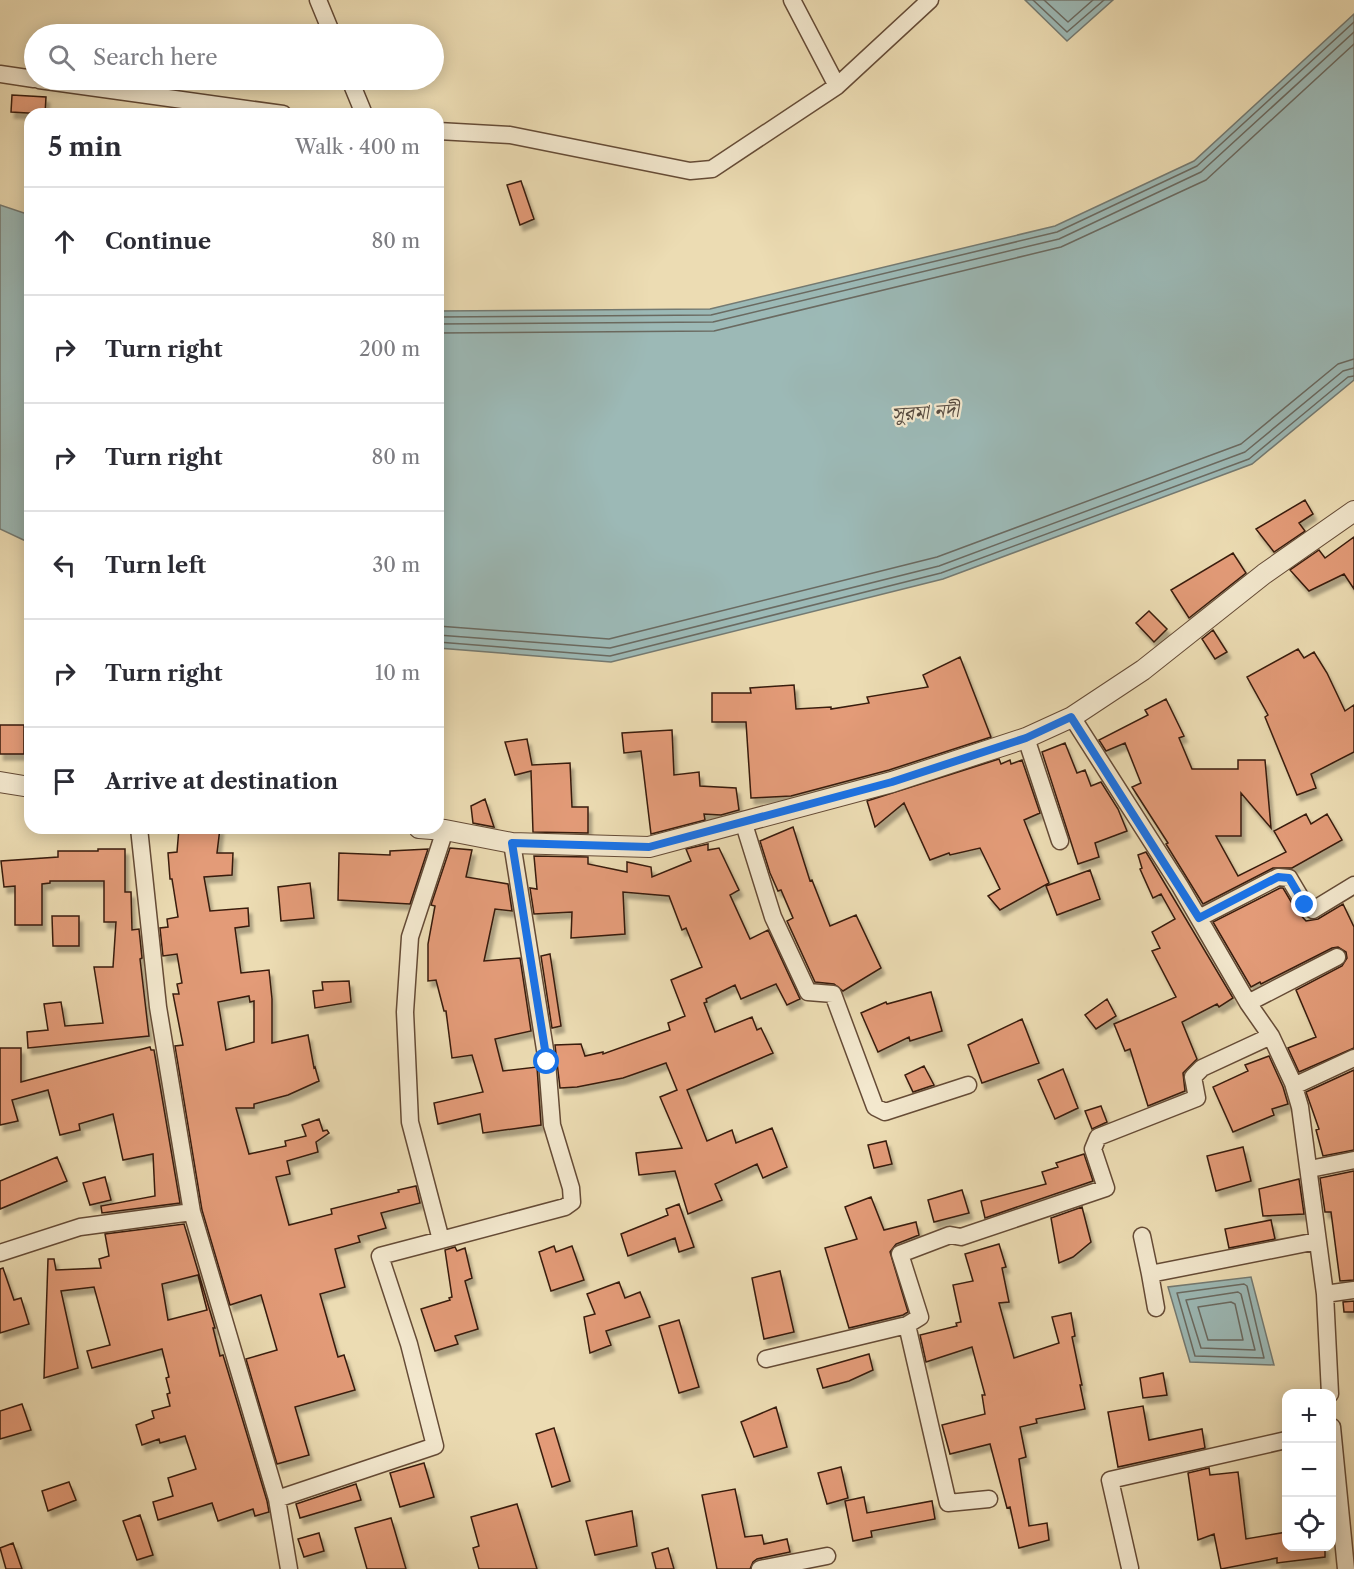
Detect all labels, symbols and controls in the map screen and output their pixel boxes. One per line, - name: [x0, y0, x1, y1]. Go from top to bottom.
- search box: [24, 24, 444, 90]
- icon: search: [45, 41, 78, 74]
- text: Search here: [93, 44, 218, 71]
- text: 5 min: [48, 131, 122, 163]
- text: Walk · 400 m: [295, 135, 420, 159]
- icon: ahead: [48, 225, 81, 258]
- text: Continue: [105, 228, 211, 255]
- text: 80 m: [372, 229, 420, 253]
- icon: right: [48, 333, 81, 366]
- text: Turn right: [105, 336, 223, 363]
- text: 200 m: [359, 337, 420, 361]
- water label: সুরমা নদী: [891, 398, 961, 426]
- icon: right: [48, 441, 81, 474]
- text: Turn right: [105, 444, 223, 471]
- text: 80 m: [372, 445, 420, 469]
- icon: left: [48, 549, 81, 582]
- text: Turn left: [105, 552, 206, 579]
- text: 30 m: [372, 553, 420, 577]
- icon: right: [48, 657, 81, 690]
- text: Turn right: [105, 660, 223, 687]
- text: 10 m: [375, 661, 420, 685]
- icon: arrive: [48, 765, 81, 798]
- text: Arrive at destination: [105, 768, 338, 795]
- route end: [1291, 891, 1317, 917]
- route start: [533, 1048, 559, 1074]
- map controls: [1282, 1389, 1336, 1551]
- button: +: [1282, 1389, 1336, 1443]
- button: −: [1282, 1443, 1336, 1497]
- button: locate: [1282, 1497, 1336, 1551]

